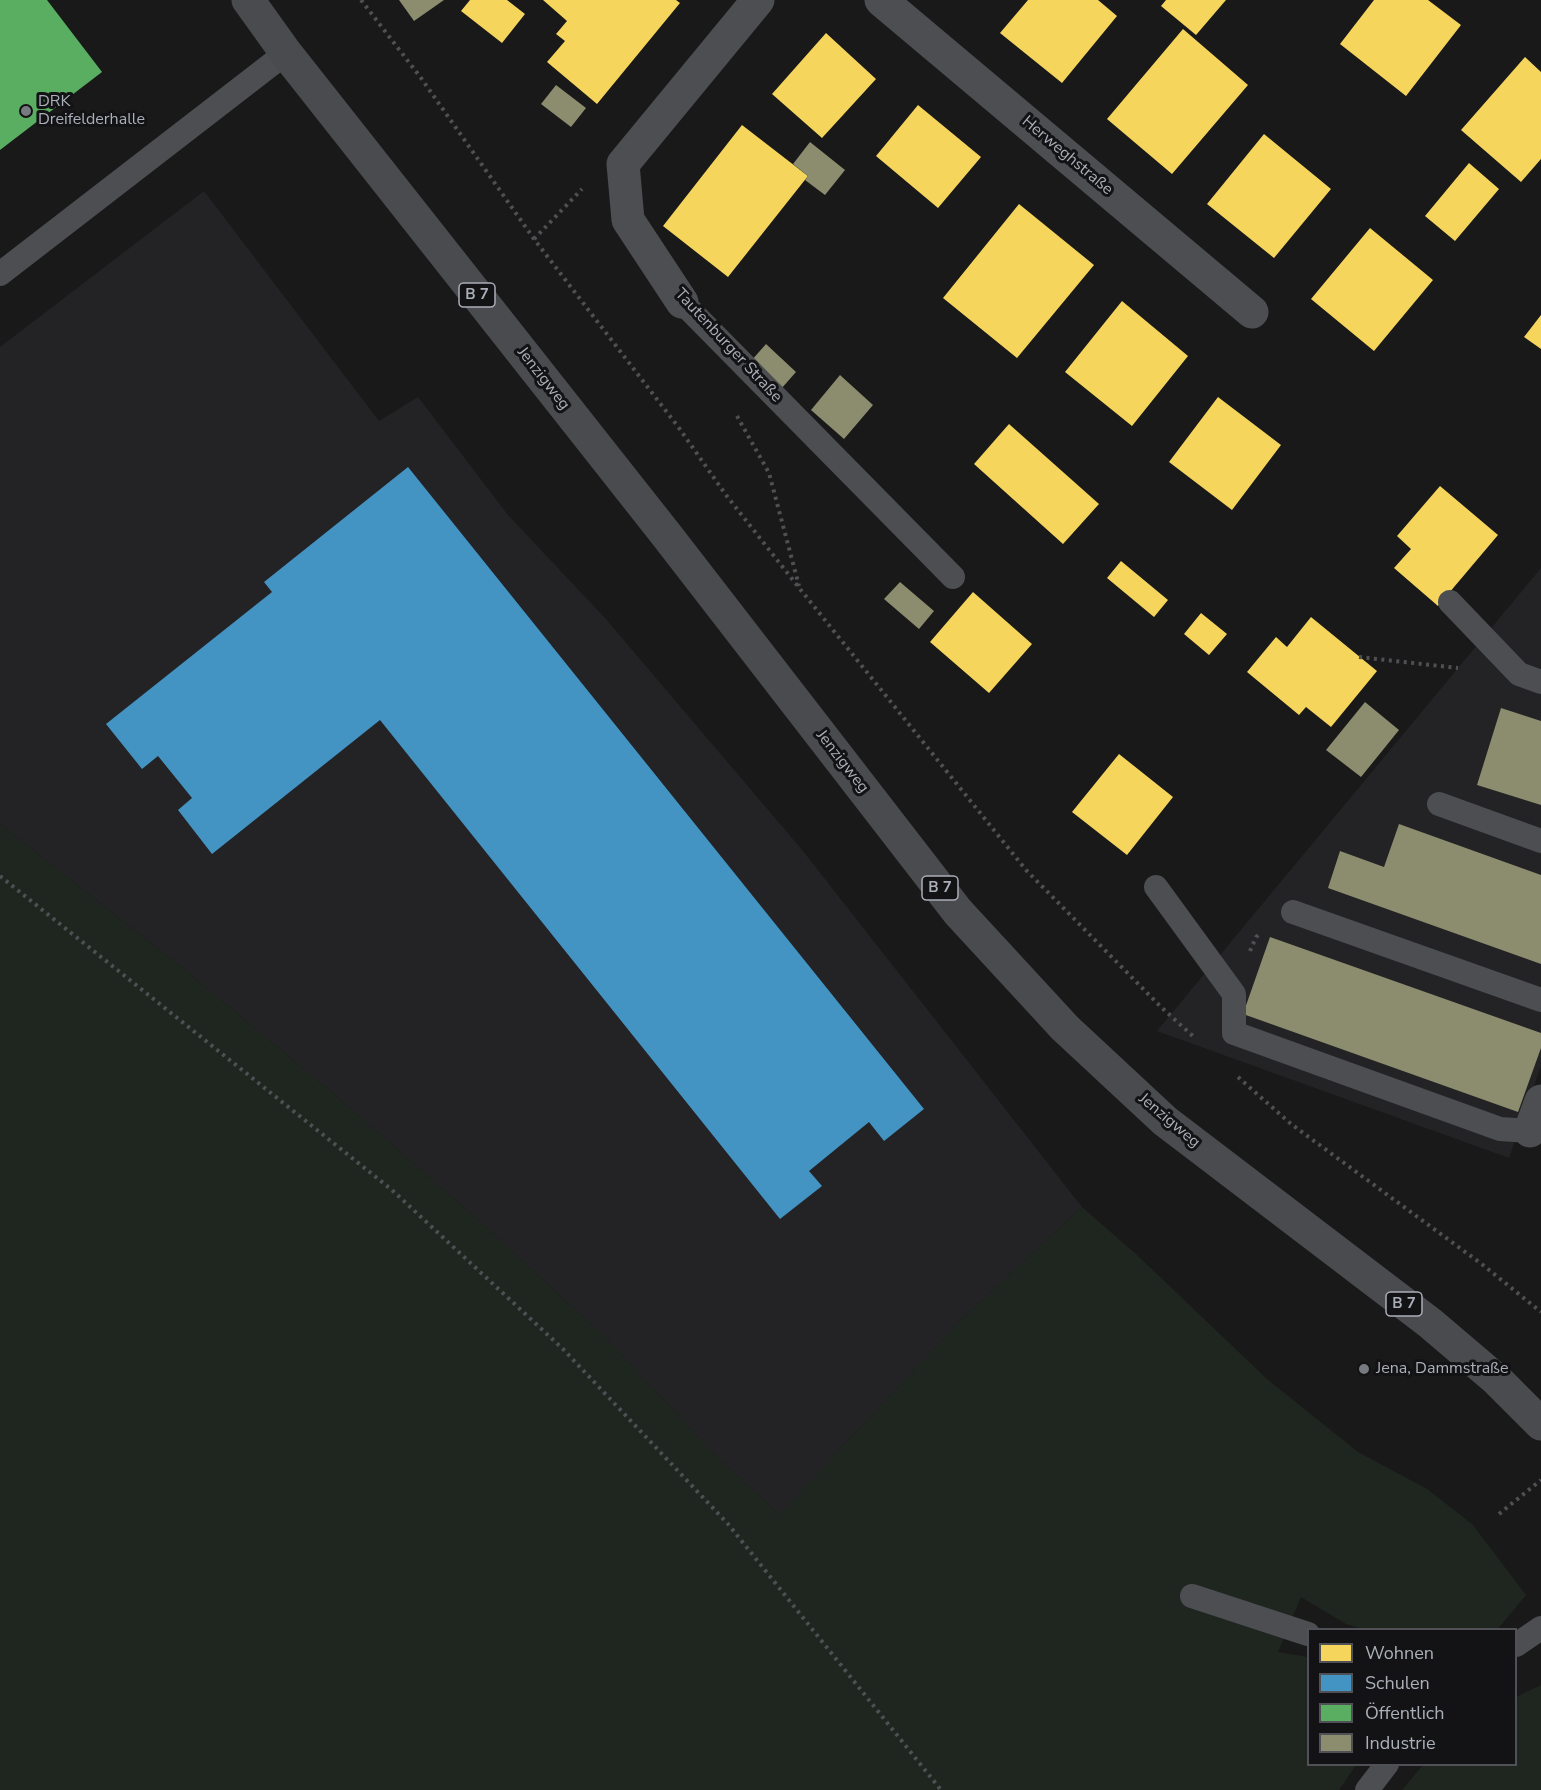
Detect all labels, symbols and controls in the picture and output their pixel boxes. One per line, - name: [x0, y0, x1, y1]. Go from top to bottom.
- place label: DRK Dreifelderhalle: [38, 92, 145, 130]
- marker: DRK Dreifelderhalle: [19, 104, 33, 118]
- street label: Herweghstraße: [1018, 112, 1116, 200]
- road number: B 7: [459, 283, 495, 307]
- street label: Tautenburger Straße: [670, 285, 786, 407]
- street label: Jenzigweg: [512, 344, 574, 414]
- street label: Jenzigweg: [811, 727, 873, 797]
- road number: B 7: [922, 876, 958, 900]
- street label: Jenzigweg: [1134, 1090, 1204, 1152]
- road number: B 7: [1386, 1292, 1422, 1316]
- place label: Jena, Dammstraße: [1376, 1359, 1508, 1379]
- marker: Jena, Dammstraße: [1357, 1362, 1371, 1376]
- legend: [1307, 1628, 1517, 1766]
- text: Wohnen: [1365, 1641, 1434, 1665]
- text: Schulen: [1365, 1671, 1430, 1695]
- text: Öffentlich: [1365, 1701, 1444, 1725]
- text: Industrie: [1365, 1731, 1436, 1755]

